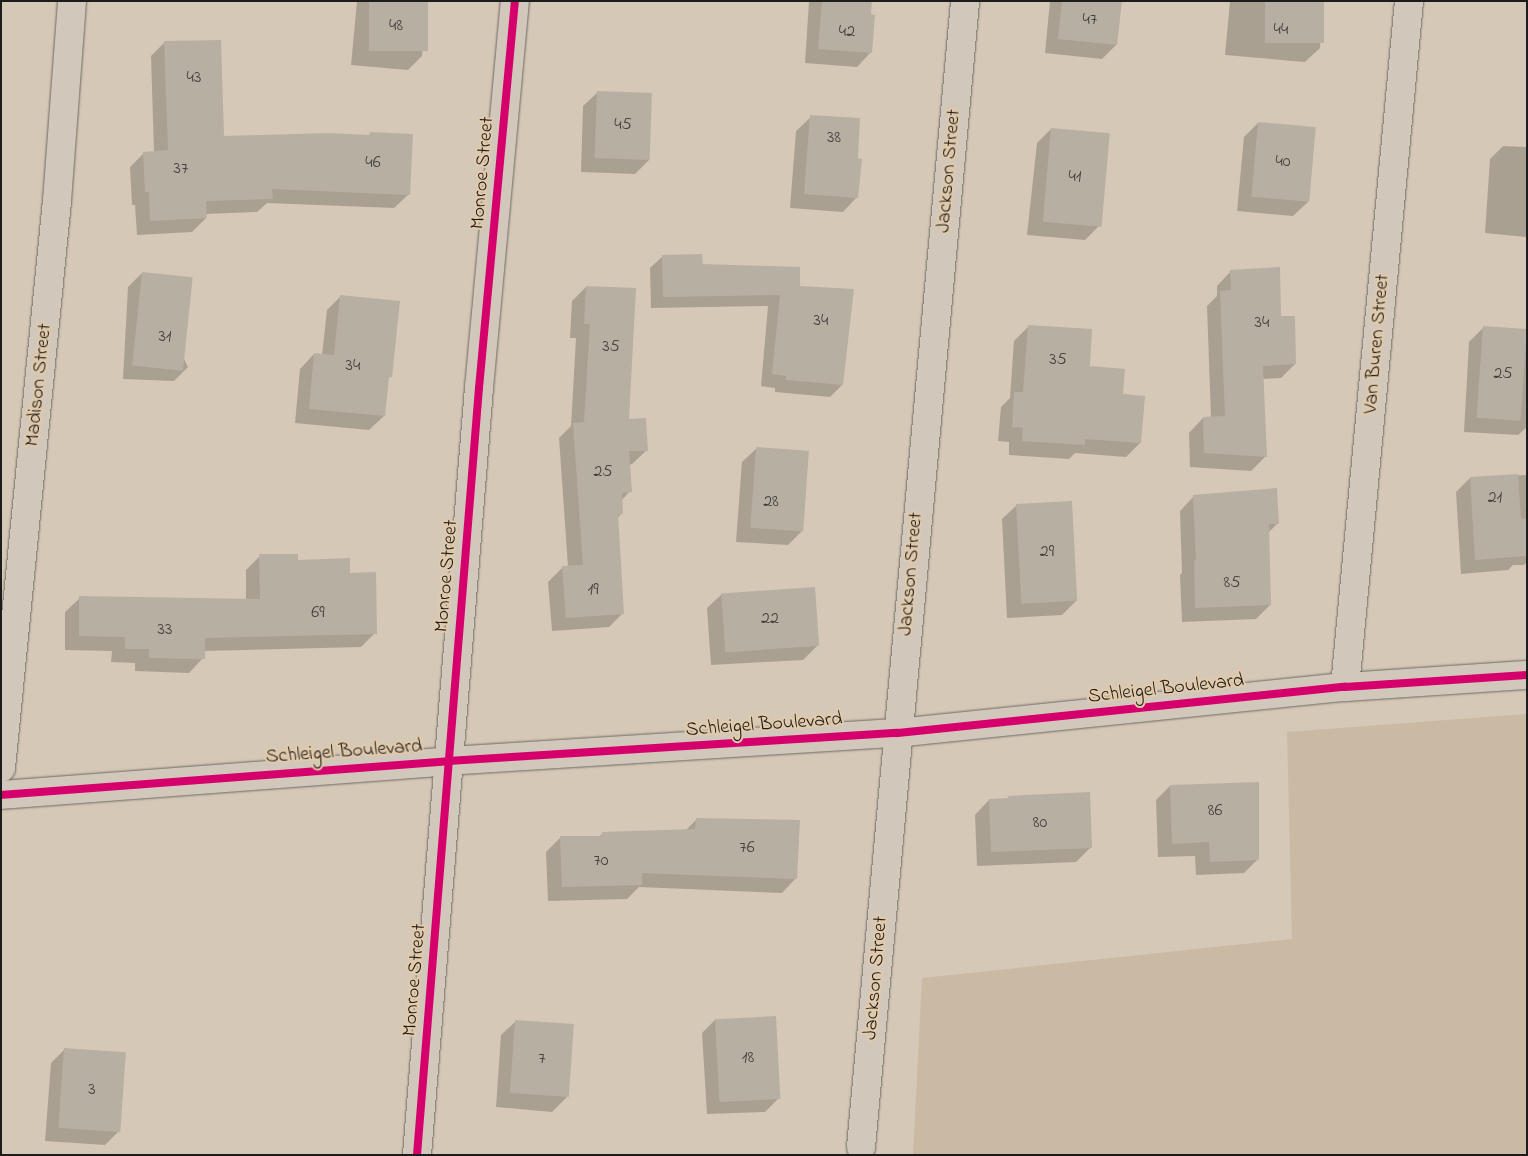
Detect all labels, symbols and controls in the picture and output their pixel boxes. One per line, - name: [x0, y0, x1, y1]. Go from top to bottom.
- house number: 47: [1083, 9, 1097, 31]
- house number: 48: [389, 15, 403, 37]
- house number: 44: [1274, 19, 1288, 41]
- house number: 42: [839, 21, 855, 43]
- house number: 43: [187, 67, 201, 89]
- street label: Jackson Street: [932, 108, 966, 234]
- house number: 45: [614, 114, 632, 136]
- street label: Monroe Street: [466, 115, 500, 231]
- house number: 38: [827, 127, 841, 149]
- house number: 40: [1275, 151, 1291, 173]
- house number: 46: [365, 152, 381, 174]
- house number: 37: [174, 158, 188, 180]
- house number: 41: [1068, 166, 1082, 188]
- street label: Van Buren Street: [1359, 273, 1395, 415]
- house number: 34: [814, 310, 828, 332]
- house number: 34: [1255, 312, 1269, 334]
- street label: Madison Street: [21, 322, 57, 448]
- house number: 31: [158, 326, 172, 348]
- house number: 35: [602, 336, 620, 358]
- house number: 35: [1049, 349, 1067, 371]
- house number: 34: [346, 355, 360, 377]
- house number: 25: [1493, 363, 1513, 385]
- house number: 25: [593, 461, 613, 483]
- house number: 21: [1488, 487, 1502, 509]
- house number: 28: [763, 491, 779, 513]
- street label: Jackson Street: [894, 511, 928, 637]
- street label: Monroe Street: [430, 518, 464, 634]
- house number: 29: [1040, 541, 1054, 563]
- house number: 85: [1223, 572, 1241, 594]
- house number: 19: [587, 579, 599, 601]
- house number: 69: [311, 602, 325, 624]
- house number: 22: [761, 608, 779, 630]
- house number: 33: [158, 619, 172, 641]
- street label: Schleigel Boulevard: [1087, 669, 1245, 709]
- street label: Schleigel Boulevard: [685, 708, 843, 742]
- street label: Schleigel Boulevard: [265, 735, 423, 769]
- house number: 86: [1208, 800, 1222, 822]
- house number: 80: [1033, 812, 1047, 834]
- house number: 76: [739, 837, 755, 859]
- house number: 70: [593, 850, 609, 872]
- street label: Jackson Street: [859, 915, 893, 1041]
- street label: Monroe Street: [398, 922, 432, 1038]
- house number: 18: [742, 1047, 754, 1069]
- house number: 7: [538, 1048, 546, 1070]
- house number: 3: [88, 1079, 96, 1101]

